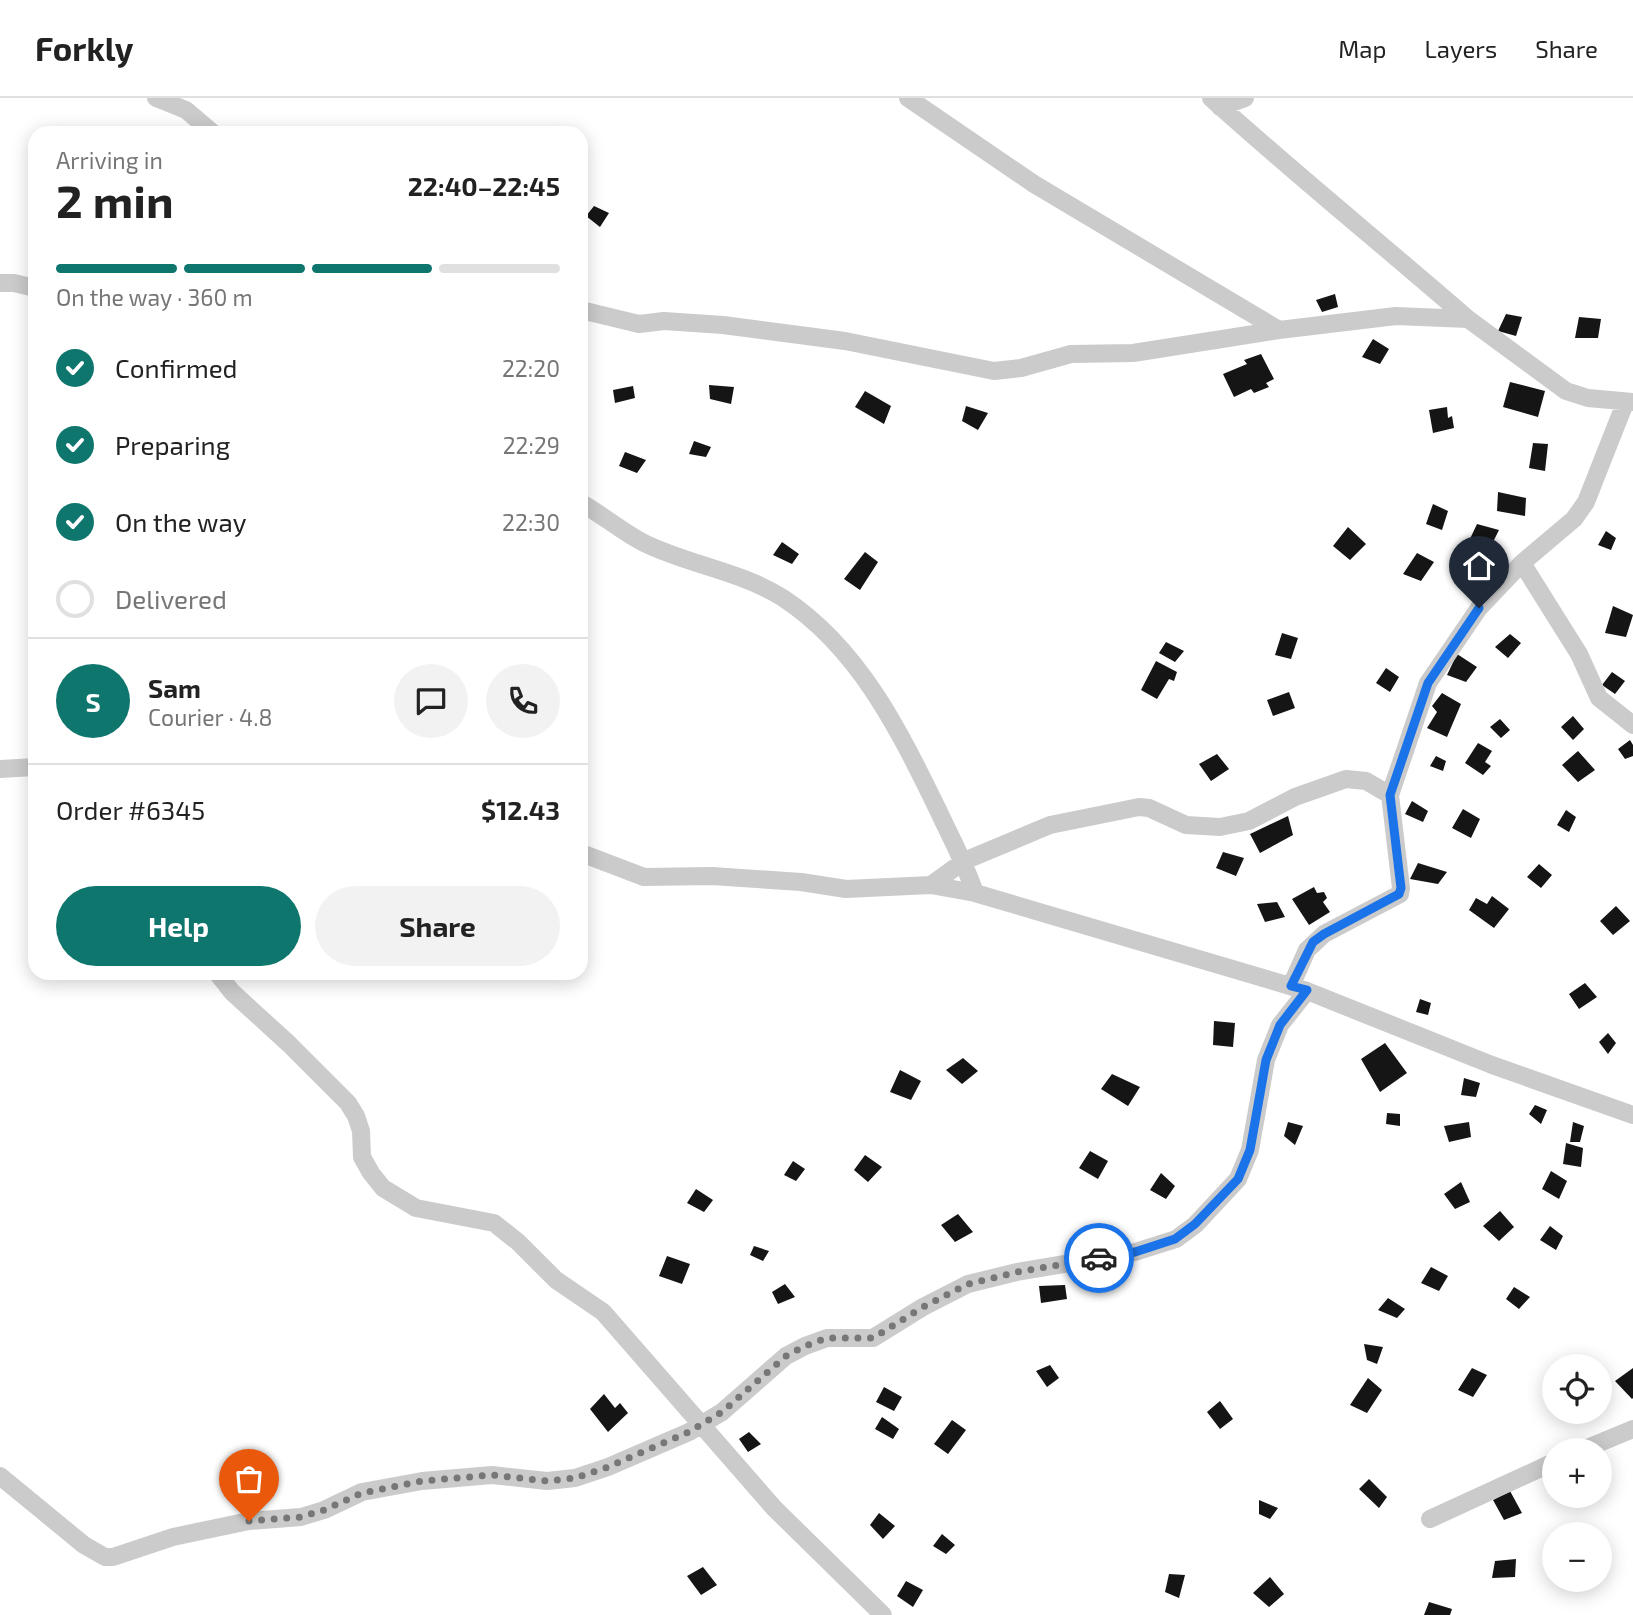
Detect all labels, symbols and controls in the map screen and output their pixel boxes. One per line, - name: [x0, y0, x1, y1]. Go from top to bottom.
- text: Forkly: [35, 28, 134, 68]
- text: Map: [1338, 34, 1386, 63]
- text: Layers: [1424, 34, 1497, 63]
- text: Share: [1535, 34, 1598, 63]
- text: Arriving in: [56, 146, 163, 174]
- text: 22:40–22:45: [408, 170, 560, 201]
- text: 2 min: [56, 172, 174, 227]
- text: On the way · 360 m: [56, 283, 253, 311]
- icon: check: [56, 349, 94, 387]
- text: Confirmed: [115, 352, 238, 383]
- text: 22:20: [502, 354, 560, 382]
- icon: check: [56, 426, 94, 464]
- text: Preparing: [115, 429, 230, 460]
- text: 22:29: [503, 431, 560, 459]
- icon: check: [56, 503, 94, 541]
- text: On the way: [115, 506, 246, 537]
- text: 22:30: [502, 508, 560, 536]
- pin: [1449, 536, 1509, 608]
- icon: home: [1460, 547, 1498, 585]
- text: Delivered: [115, 583, 227, 614]
- button: chat: [394, 664, 468, 738]
- button: phone: [486, 664, 560, 738]
- text: Sam: [148, 672, 201, 703]
- text: S: [85, 686, 101, 717]
- text: Courier · 4.8: [148, 703, 272, 731]
- text: Order #6345: [56, 794, 205, 825]
- text: $12.43: [481, 794, 560, 825]
- button: Help: [56, 886, 301, 966]
- button: Share: [315, 886, 560, 966]
- courier: [1064, 1223, 1134, 1293]
- icon: car: [1080, 1239, 1118, 1277]
- map controls: [1542, 1354, 1612, 1592]
- button: locate: [1542, 1354, 1612, 1424]
- button: +: [1542, 1438, 1612, 1508]
- pin: [219, 1449, 279, 1521]
- icon: bag: [230, 1460, 268, 1498]
- button: −: [1542, 1522, 1612, 1592]

